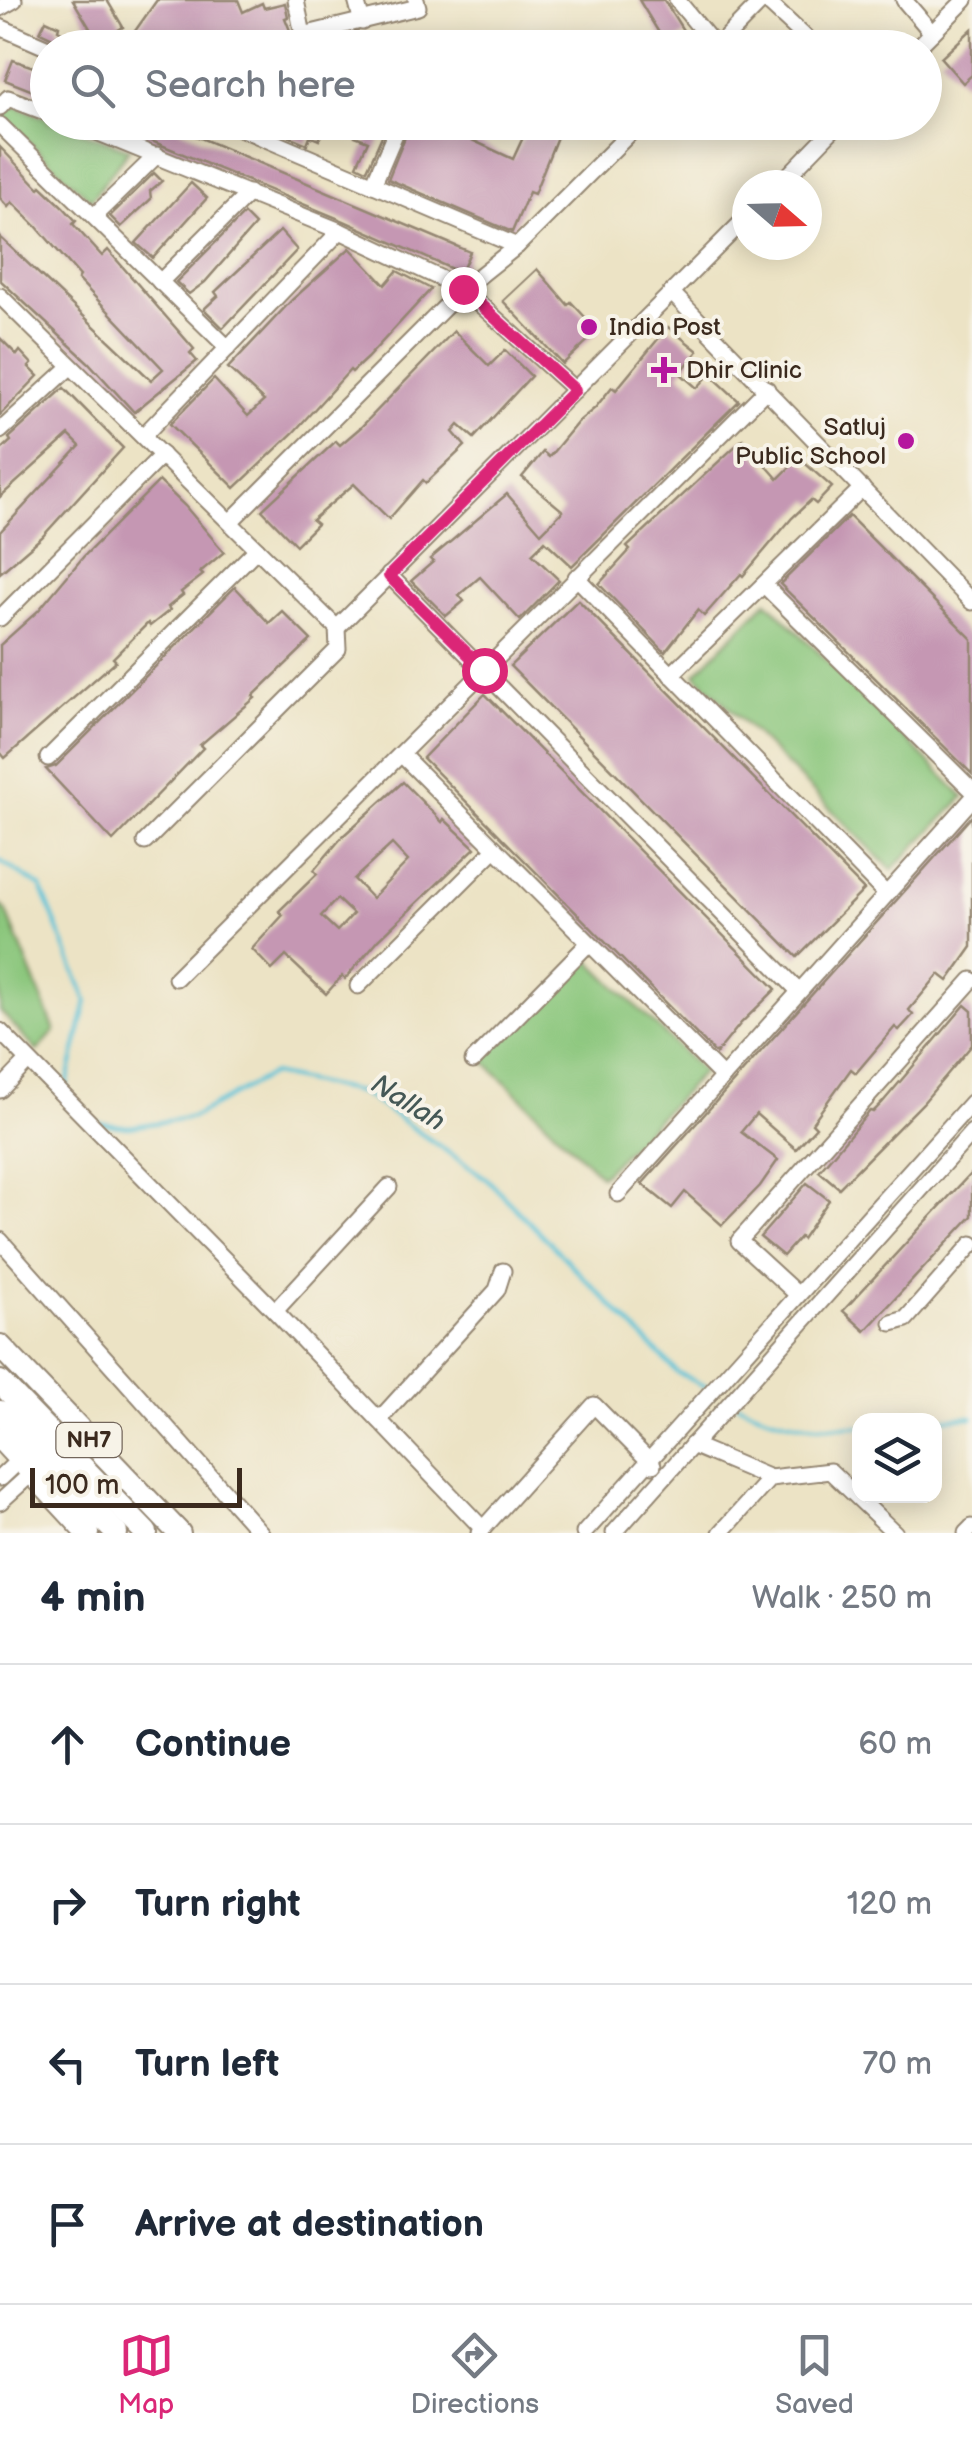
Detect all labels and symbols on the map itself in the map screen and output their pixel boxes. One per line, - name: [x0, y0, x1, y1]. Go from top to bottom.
- north arrow: [732, 170, 822, 260]
- route end: [441, 267, 487, 313]
- place label: India Post: [609, 312, 721, 343]
- marker: India Post: [578, 316, 600, 338]
- place label: Dhir Clinic: [686, 355, 802, 386]
- marker: Dhir Clinic: [651, 357, 677, 383]
- place label: Satluj Public School: [735, 412, 886, 472]
- marker: Satluj Public School: [895, 430, 917, 452]
- route start: [462, 648, 508, 694]
- water label: Nallah: [365, 1068, 451, 1138]
- road number: NH7: [56, 1423, 122, 1457]
- scale bar: [30, 1463, 242, 1508]

